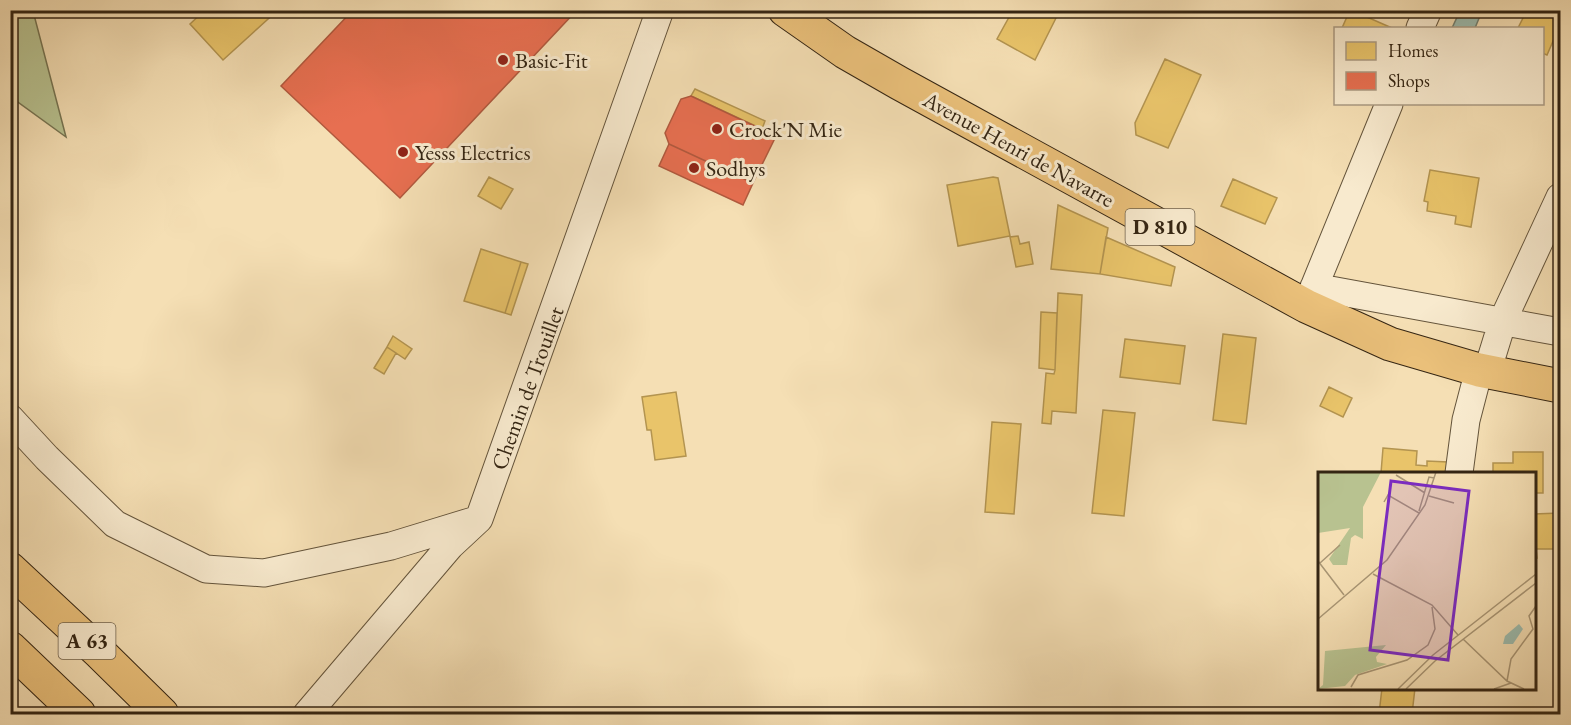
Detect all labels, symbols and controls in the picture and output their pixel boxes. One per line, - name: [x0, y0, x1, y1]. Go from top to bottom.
- legend: [1334, 27, 1544, 105]
- text: Homes: [1388, 39, 1439, 62]
- place label: Basic-Fit: [515, 46, 588, 75]
- marker: Basic-Fit: [496, 53, 510, 67]
- text: Shops: [1388, 69, 1430, 92]
- street label: Avenue Henri de Navarre: [917, 84, 1120, 214]
- place label: Crock'N Mie: [729, 115, 843, 144]
- marker: Crock'N Mie: [710, 122, 724, 136]
- place label: Yesss Electrics: [415, 138, 531, 167]
- marker: Yesss Electrics: [396, 145, 410, 159]
- place label: Sodhys: [706, 154, 765, 183]
- marker: Sodhys: [687, 161, 701, 175]
- road number: D 810: [1126, 209, 1194, 245]
- street label: Chemin de Trouillet: [484, 302, 571, 474]
- inset map: [1318, 472, 1535, 689]
- road number: A 63: [58, 623, 116, 659]

